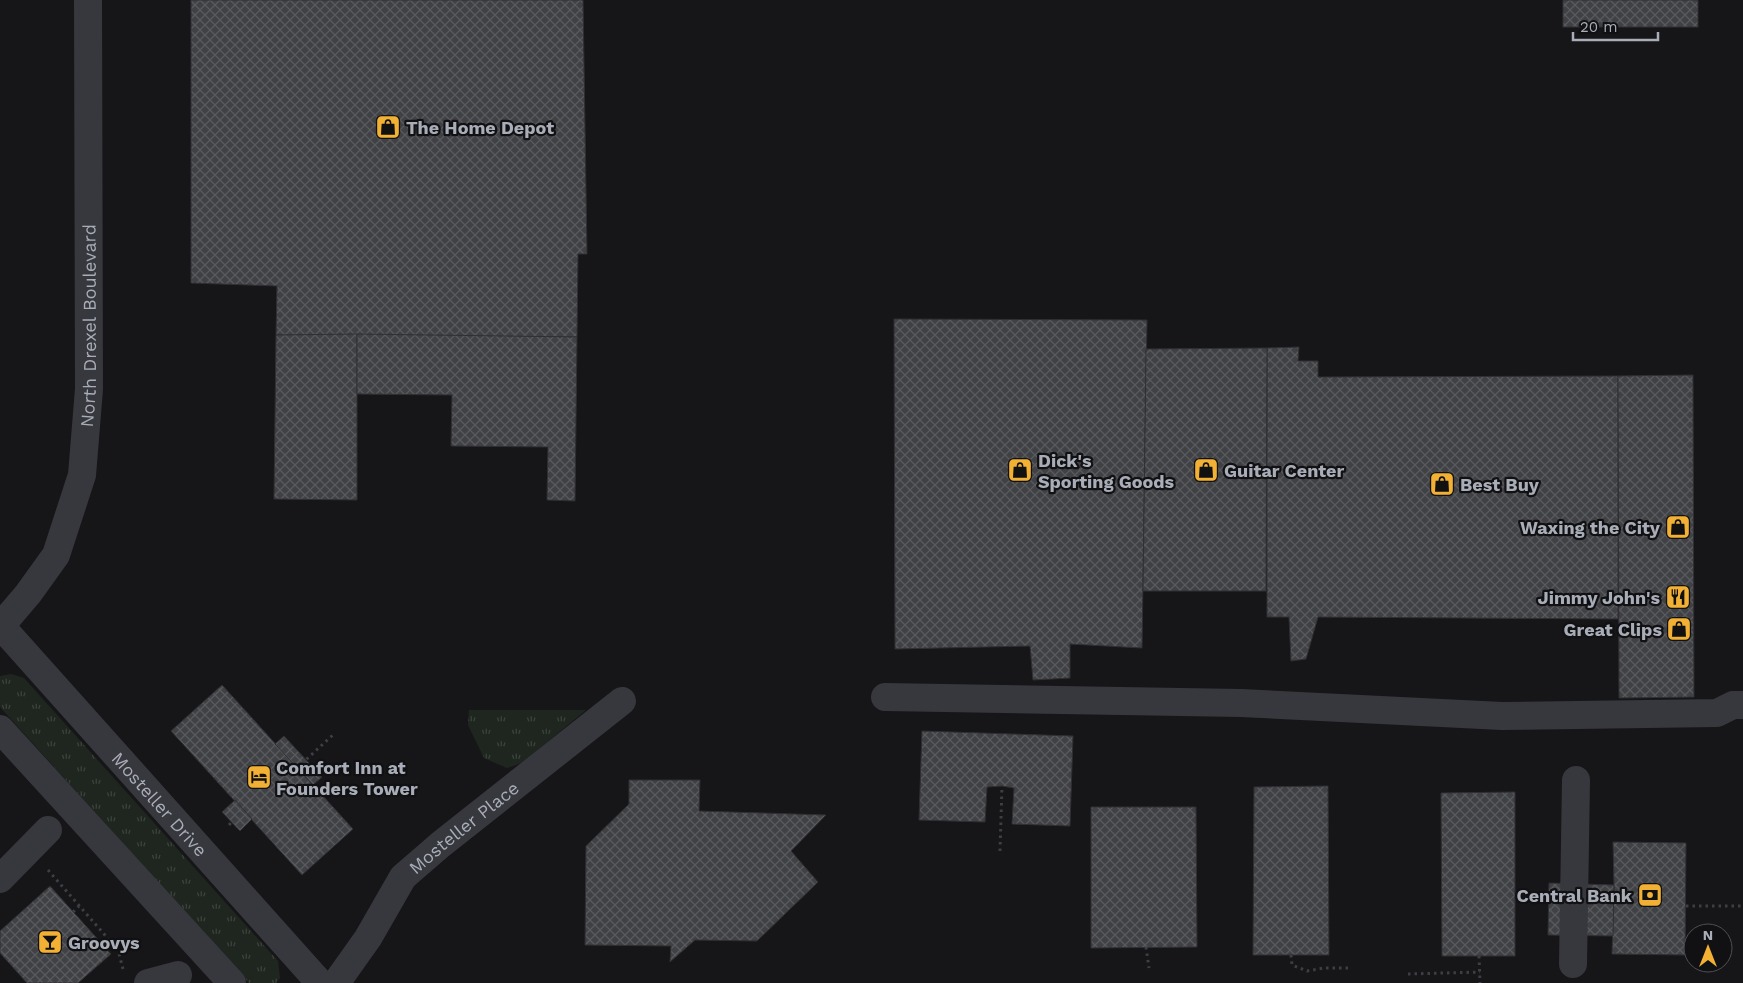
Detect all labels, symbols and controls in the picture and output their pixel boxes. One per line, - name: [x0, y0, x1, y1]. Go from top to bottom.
- scale bar: [1573, 10, 1658, 42]
- text: 20 m: [1580, 18, 1618, 36]
- shop icon: The Home Depot: [375, 114, 401, 140]
- place label: The Home Depot: [406, 117, 554, 138]
- street label: North Drexel Boulevard: [75, 224, 100, 428]
- place label: Dick's Sporting Goods: [1038, 450, 1175, 492]
- shop icon: Dick's Sporting Goods: [1007, 457, 1033, 483]
- shop icon: Guitar Center: [1193, 457, 1219, 483]
- place label: Guitar Center: [1224, 460, 1345, 481]
- shop icon: Best Buy: [1429, 471, 1455, 497]
- place label: Best Buy: [1460, 474, 1540, 495]
- shop icon: Waxing the City: [1665, 514, 1691, 540]
- place label: Waxing the City: [1520, 517, 1661, 538]
- restaurant icon: Jimmy John's: [1665, 584, 1691, 610]
- place label: Jimmy John's: [1538, 587, 1660, 608]
- shop icon: Great Clips: [1666, 616, 1692, 642]
- place label: Great Clips: [1564, 619, 1662, 640]
- street label: Mosteller Drive: [108, 747, 212, 860]
- place label: Comfort Inn at Founders Tower: [276, 757, 418, 799]
- hotel icon: Comfort Inn at Founders Tower: [246, 764, 272, 790]
- street label: Mosteller Place: [404, 777, 523, 878]
- bank icon: Central Bank: [1637, 882, 1663, 908]
- place label: Central Bank: [1516, 885, 1633, 906]
- north arrow: [1683, 923, 1733, 973]
- text: N: [1703, 927, 1713, 943]
- bar icon: Groovys: [37, 929, 63, 955]
- place label: Groovys: [68, 932, 140, 953]

